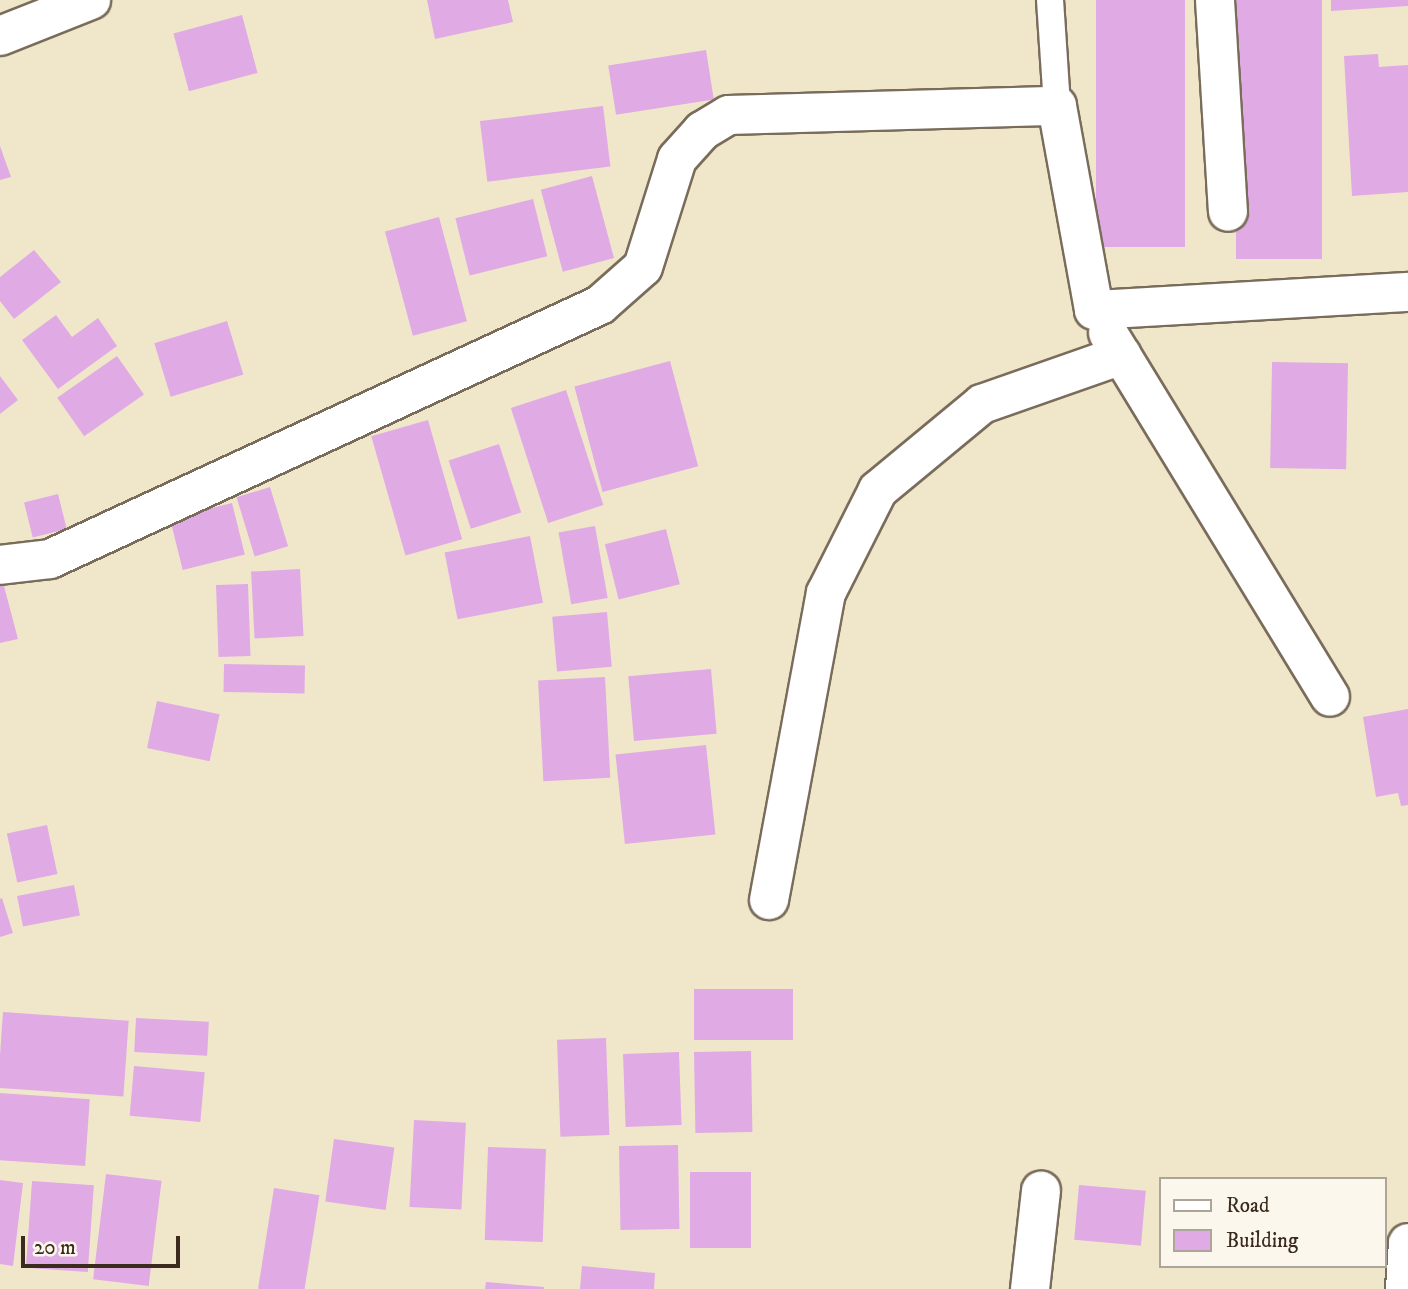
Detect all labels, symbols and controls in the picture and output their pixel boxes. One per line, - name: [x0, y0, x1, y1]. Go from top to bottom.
- legend: [1160, 1177, 1387, 1268]
- text: Road: [1226, 1193, 1270, 1219]
- scale bar: [24, 1222, 184, 1266]
- text: Building: [1226, 1228, 1298, 1254]
- text: 20 m: [34, 1235, 76, 1261]

